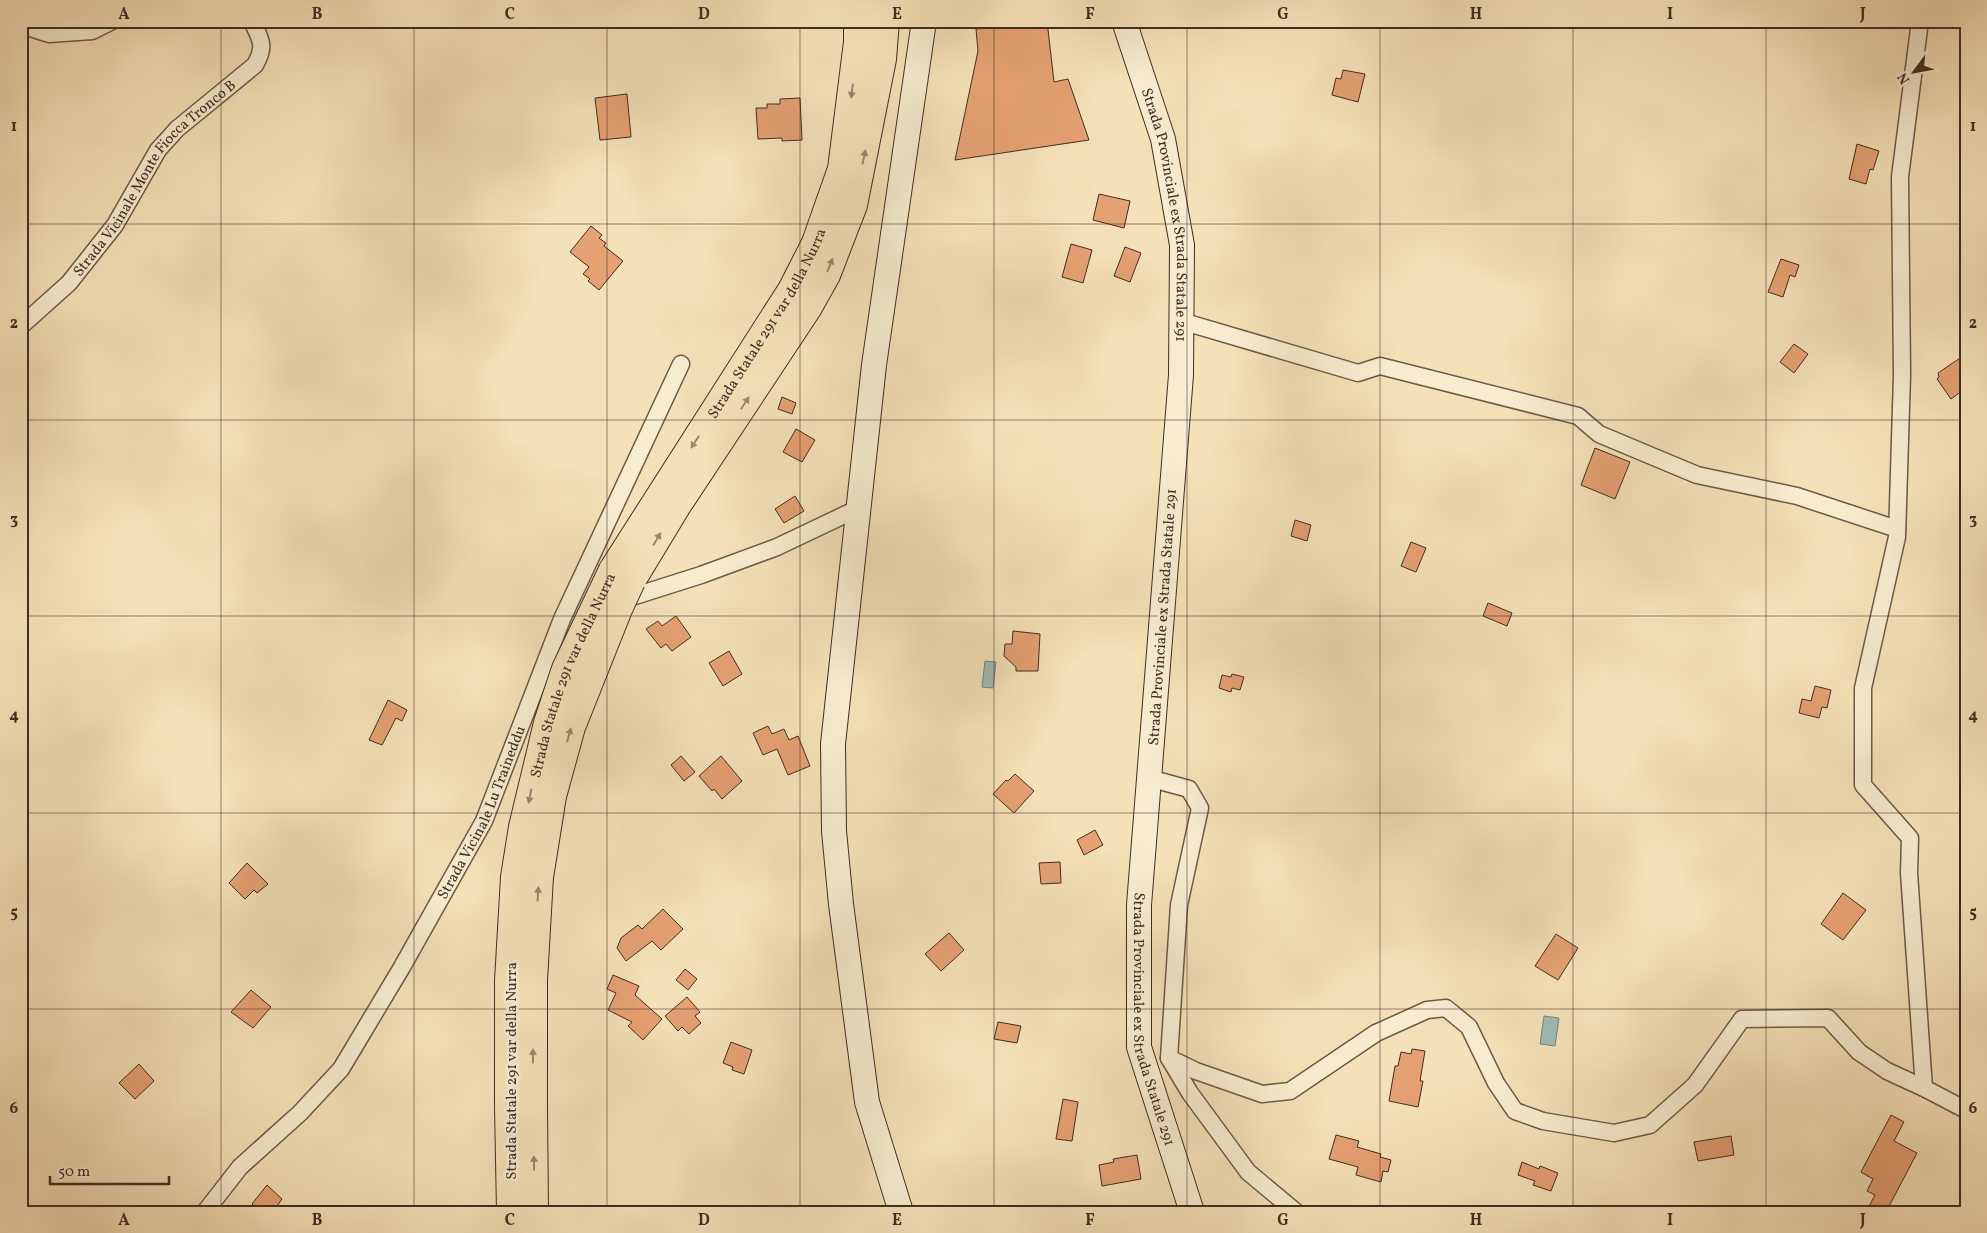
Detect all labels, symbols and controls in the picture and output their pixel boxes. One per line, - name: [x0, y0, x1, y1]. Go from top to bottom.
- text: A: [118, 4, 130, 26]
- text: B: [312, 4, 323, 26]
- text: C: [505, 4, 515, 26]
- text: D: [698, 4, 710, 26]
- text: E: [892, 4, 902, 26]
- text: F: [1085, 4, 1095, 26]
- text: G: [1277, 4, 1289, 26]
- text: H: [1470, 4, 1482, 26]
- text: I: [1667, 4, 1673, 26]
- text: J: [1859, 4, 1866, 26]
- north arrow: [1890, 48, 1940, 98]
- text: N: [1893, 69, 1915, 87]
- street label: Strada Vicinale Monte Fiocca Tronco B: [69, 76, 241, 282]
- one-way arrow: [848, 83, 856, 99]
- street label: Strada Provinciale ex Strada Statale 291: [1135, 86, 1191, 342]
- text: 1: [11, 116, 17, 138]
- text: 1: [1970, 116, 1976, 138]
- one-way arrow: [860, 150, 868, 165]
- street label: Strada Statale 291 var della Nurra: [703, 226, 832, 423]
- one-way arrow: [826, 257, 834, 272]
- text: 2: [10, 313, 18, 335]
- text: 2: [1969, 313, 1977, 335]
- one-way arrow: [741, 397, 750, 410]
- one-way arrow: [690, 435, 700, 448]
- street label: Strada Provinciale ex Strada Statale 291: [1144, 488, 1183, 746]
- text: 3: [10, 509, 18, 531]
- text: 3: [1969, 509, 1977, 531]
- one-way arrow: [652, 533, 661, 546]
- street label: Strada Statale 291 var della Nurra: [526, 570, 622, 780]
- text: 4: [9, 705, 19, 727]
- text: 4: [1968, 705, 1978, 727]
- street label: Strada Vicinale Lu Traineddu: [433, 723, 532, 904]
- one-way arrow: [565, 727, 573, 742]
- one-way arrow: [526, 788, 534, 804]
- one-way arrow: [534, 886, 542, 902]
- street label: Strada Provinciale ex Strada Statale 291: [1127, 892, 1179, 1149]
- text: 5: [10, 902, 18, 924]
- text: 5: [1969, 902, 1977, 924]
- street label: Strada Statale 291 var della Nurra: [502, 962, 523, 1180]
- one-way arrow: [529, 1048, 537, 1064]
- text: 6: [10, 1098, 19, 1120]
- text: 6: [1969, 1098, 1978, 1120]
- scale bar: [50, 1153, 169, 1185]
- one-way arrow: [530, 1155, 538, 1171]
- text: 50 m: [58, 1162, 90, 1183]
- text: A: [118, 1210, 130, 1232]
- text: B: [312, 1210, 323, 1232]
- text: C: [505, 1210, 515, 1232]
- text: D: [698, 1210, 710, 1232]
- text: E: [892, 1210, 902, 1232]
- text: F: [1085, 1210, 1095, 1232]
- text: G: [1277, 1210, 1289, 1232]
- text: H: [1470, 1210, 1482, 1232]
- text: I: [1667, 1210, 1673, 1232]
- text: J: [1859, 1210, 1866, 1232]

